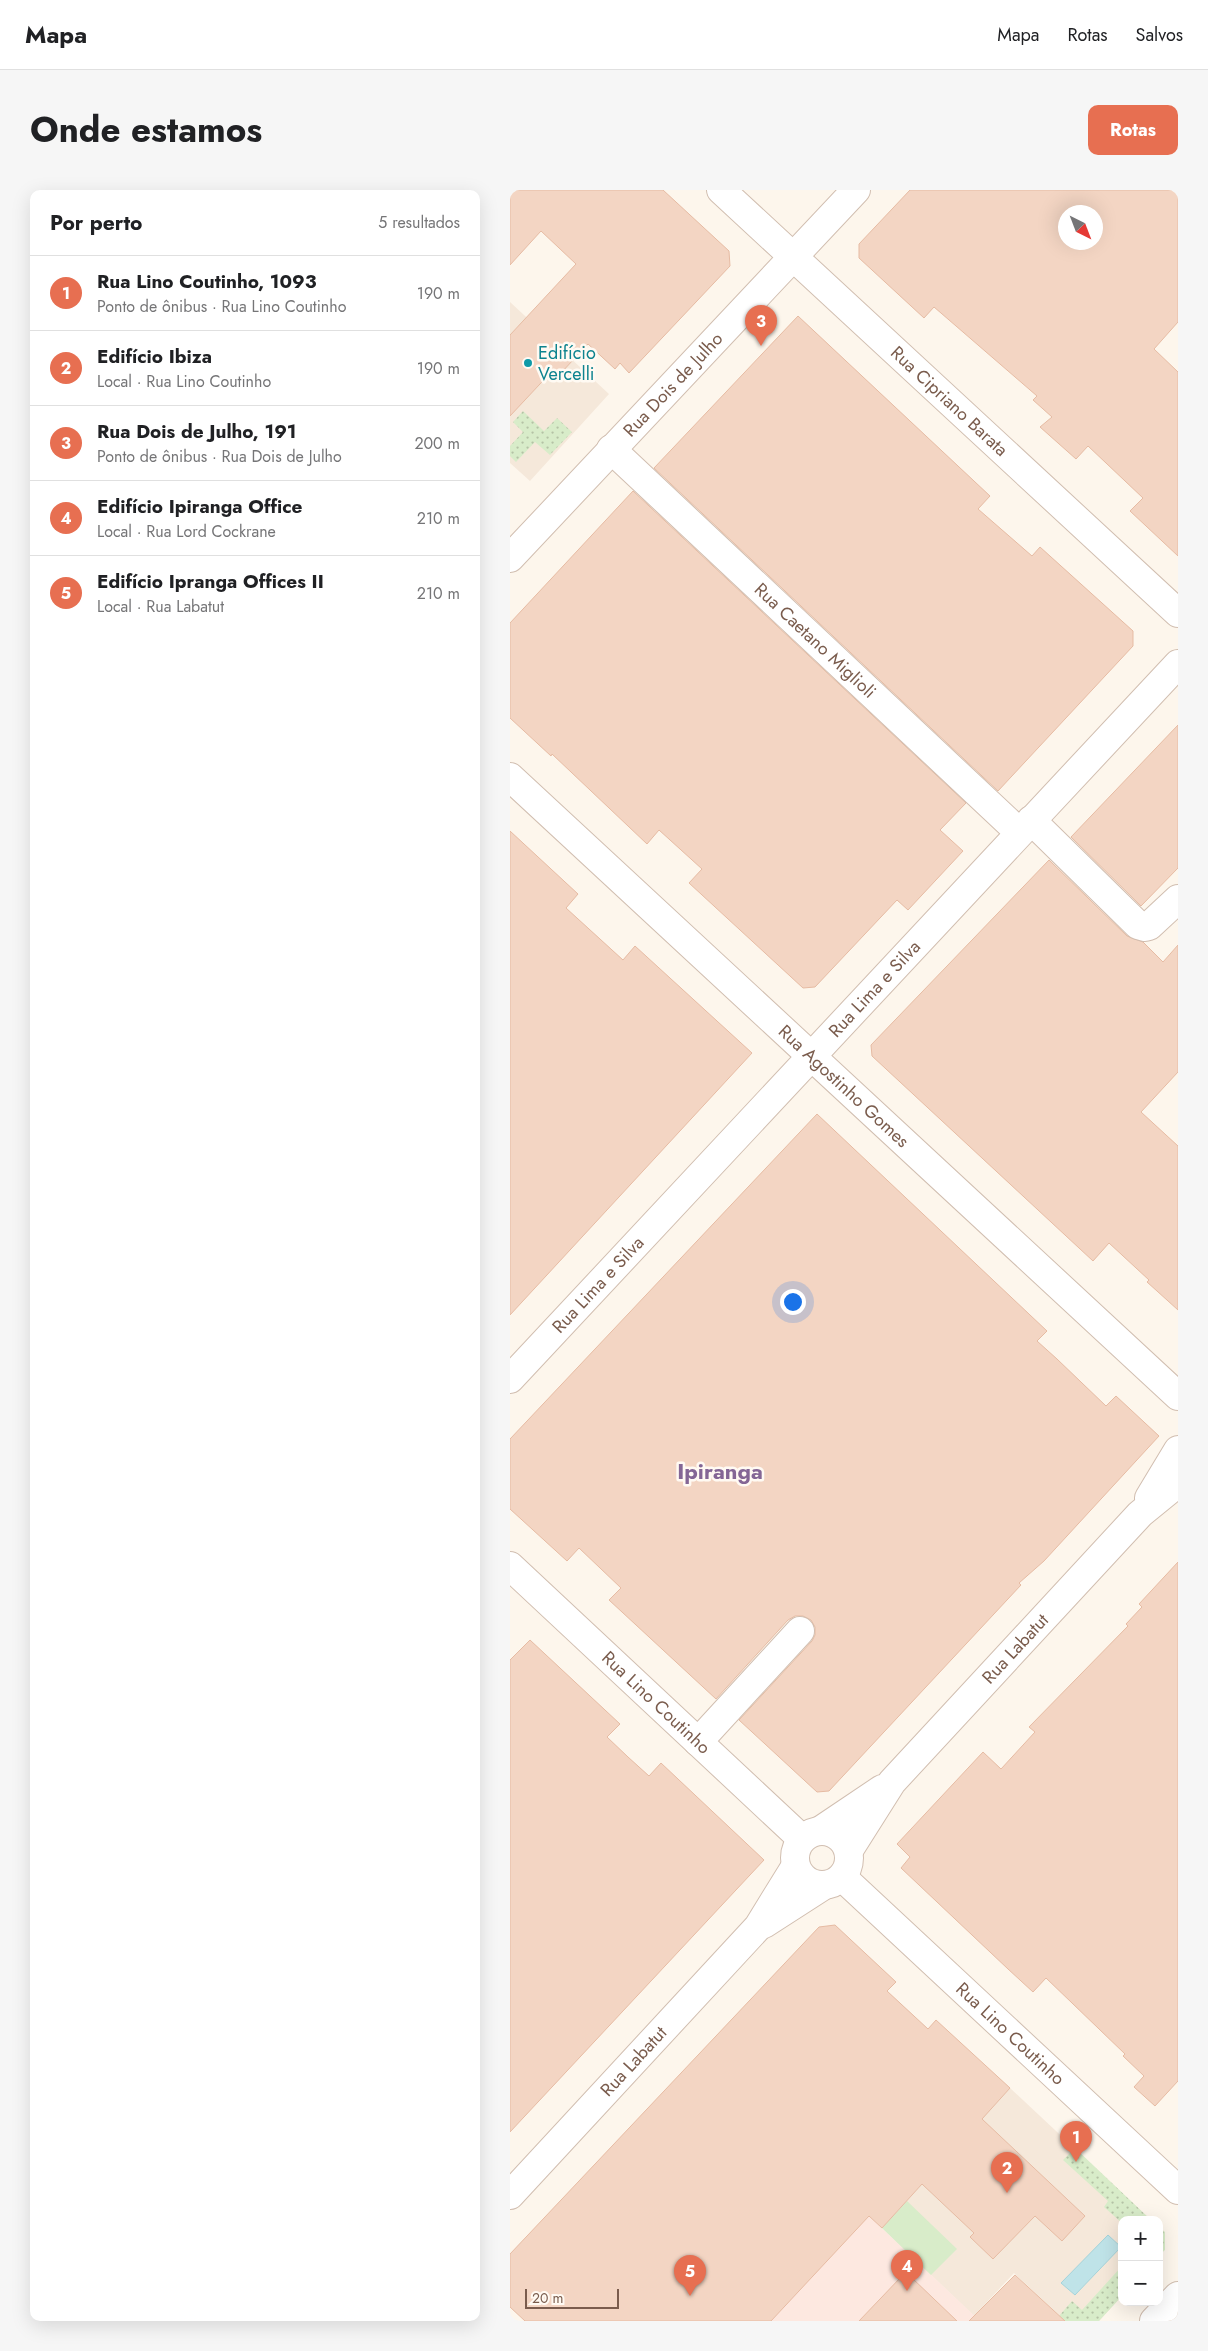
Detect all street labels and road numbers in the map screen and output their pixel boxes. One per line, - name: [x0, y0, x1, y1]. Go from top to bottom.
- street label: Rua Dois de Julho: [617, 326, 729, 443]
- street label: Rua Cipriano Barata: [885, 340, 1014, 462]
- street label: Rua Caetano Miglioli: [748, 577, 882, 704]
- street label: Rua Lima e Silva: [823, 934, 927, 1043]
- street label: Rua Agostinho Gomes: [772, 1019, 915, 1154]
- street label: Rua Lima e Silva: [546, 1230, 650, 1339]
- street label: Rua Labatut: [976, 1607, 1055, 1690]
- street label: Rua Lino Coutinho: [596, 1645, 716, 1760]
- street label: Rua Lino Coutinho: [950, 1976, 1071, 2091]
- street label: Rua Labatut: [594, 2020, 673, 2102]

